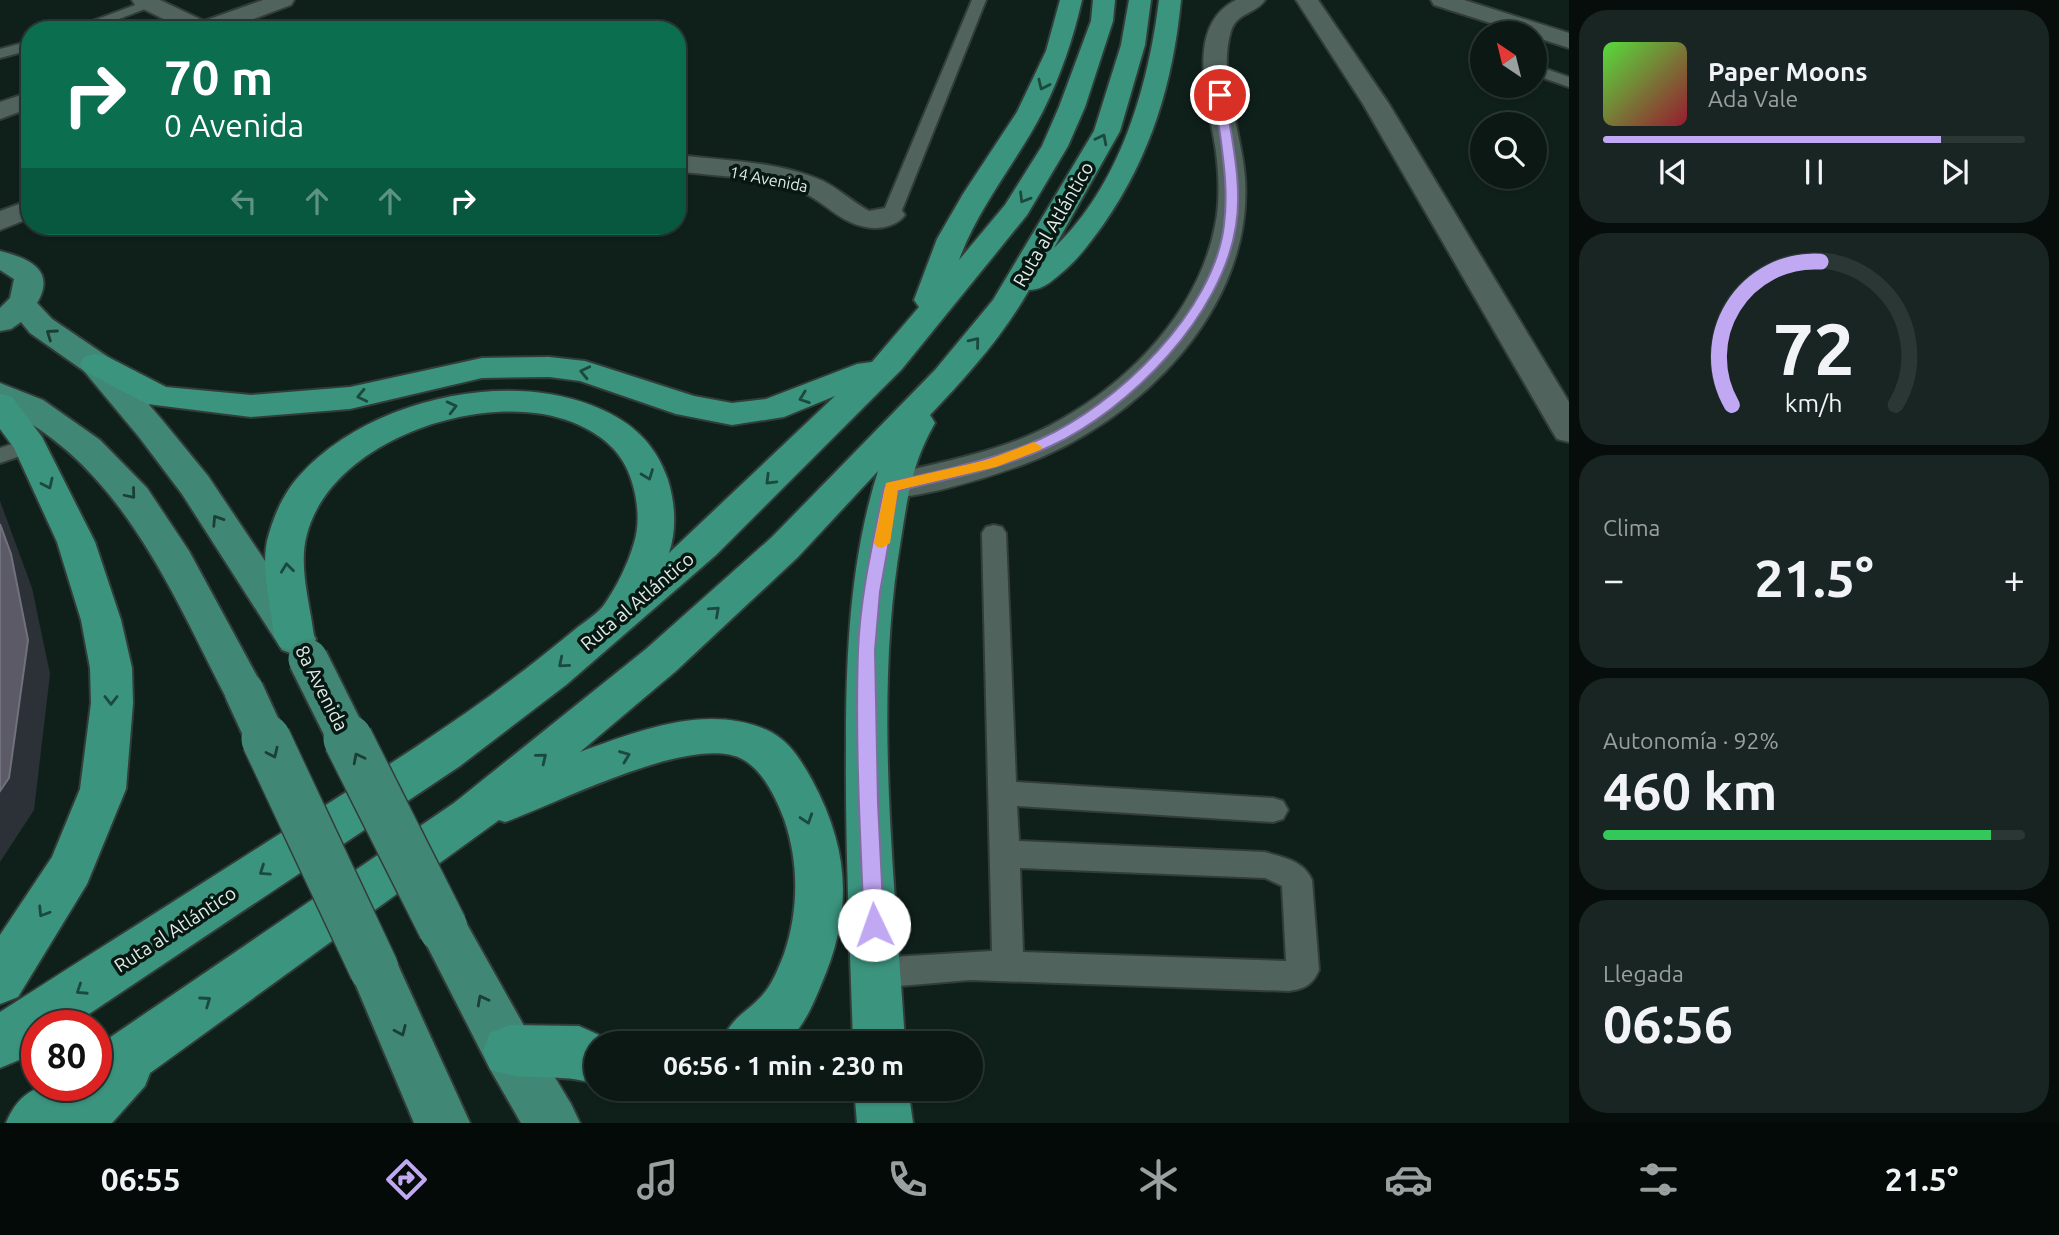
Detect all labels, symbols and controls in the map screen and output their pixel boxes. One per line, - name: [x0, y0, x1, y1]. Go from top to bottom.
- north arrow: [1470, 21, 1547, 98]
- map controls: [1470, 21, 1547, 189]
- icon: right: [49, 49, 140, 140]
- text: 70 m: [164, 49, 273, 104]
- text: Paper Moons: [1708, 57, 1867, 86]
- pin: [1190, 65, 1250, 125]
- icon: arrive: [1201, 76, 1239, 114]
- one-way arrow: [1037, 77, 1051, 90]
- text: Ada Vale: [1708, 86, 1798, 111]
- text: 0 Avenida: [164, 107, 304, 143]
- button: search: [1470, 112, 1547, 189]
- one-way arrow: [1093, 134, 1107, 146]
- icon: previous: [1654, 153, 1692, 191]
- icon: pause: [1795, 153, 1833, 191]
- icon: next: [1936, 153, 1974, 191]
- street label: Ruta al Atlántico: [1008, 158, 1098, 290]
- street label: 14 Avenida: [728, 163, 810, 195]
- icon: left: [225, 182, 263, 220]
- icon: ahead: [298, 182, 336, 220]
- icon: ahead: [371, 182, 409, 220]
- icon: right: [444, 182, 482, 220]
- one-way arrow: [1019, 190, 1032, 203]
- text: 72: [1773, 307, 1855, 389]
- one-way arrow: [46, 330, 59, 342]
- one-way arrow: [967, 337, 980, 349]
- one-way arrow: [580, 366, 592, 381]
- one-way arrow: [356, 387, 368, 402]
- text: km/h: [1785, 389, 1843, 417]
- one-way arrow: [799, 390, 811, 404]
- one-way arrow: [445, 401, 457, 415]
- one-way arrow: [639, 468, 653, 480]
- one-way arrow: [765, 471, 778, 484]
- one-way arrow: [40, 477, 54, 489]
- one-way arrow: [122, 486, 135, 498]
- one-way arrow: [213, 515, 226, 528]
- text: Clima: [1603, 515, 1660, 540]
- street label: Ruta al Atlántico: [576, 547, 698, 655]
- text: 21.5°: [1754, 549, 1874, 607]
- text: −: [1603, 558, 1624, 600]
- text: +: [2004, 558, 2025, 600]
- one-way arrow: [279, 562, 294, 574]
- one-way arrow: [707, 606, 720, 619]
- street label: 8a Avenida: [291, 642, 353, 734]
- one-way arrow: [559, 655, 572, 667]
- one-way arrow: [103, 695, 119, 706]
- text: Autonomía · 92%: [1603, 728, 1779, 753]
- one-way arrow: [265, 746, 279, 758]
- one-way arrow: [618, 750, 630, 764]
- one-way arrow: [352, 753, 366, 765]
- one-way arrow: [534, 753, 546, 766]
- text: 460 km: [1603, 762, 1777, 820]
- one-way arrow: [799, 813, 813, 825]
- one-way arrow: [259, 863, 272, 875]
- street label: Ruta al Atlántico: [110, 881, 240, 977]
- position arrow: [837, 888, 911, 962]
- one-way arrow: [38, 905, 51, 918]
- text: Llegada: [1603, 961, 1684, 986]
- one-way arrow: [76, 982, 89, 995]
- one-way arrow: [477, 995, 490, 1007]
- text: 06:56: [1603, 995, 1733, 1053]
- one-way arrow: [198, 997, 211, 1009]
- speed limit sign: 80: [21, 1010, 112, 1101]
- one-way arrow: [393, 1024, 407, 1037]
- text: 06:56 · 1 min · 230 m: [663, 1051, 904, 1080]
- icon: directions: [382, 1155, 431, 1204]
- icon: music: [633, 1155, 682, 1204]
- icon: phone: [883, 1155, 932, 1204]
- icon: climate: [1134, 1155, 1183, 1204]
- icon: car: [1384, 1155, 1433, 1204]
- icon: filters: [1634, 1155, 1683, 1204]
- text: 06:55: [101, 1161, 181, 1197]
- text: 21.5°: [1885, 1161, 1958, 1197]

